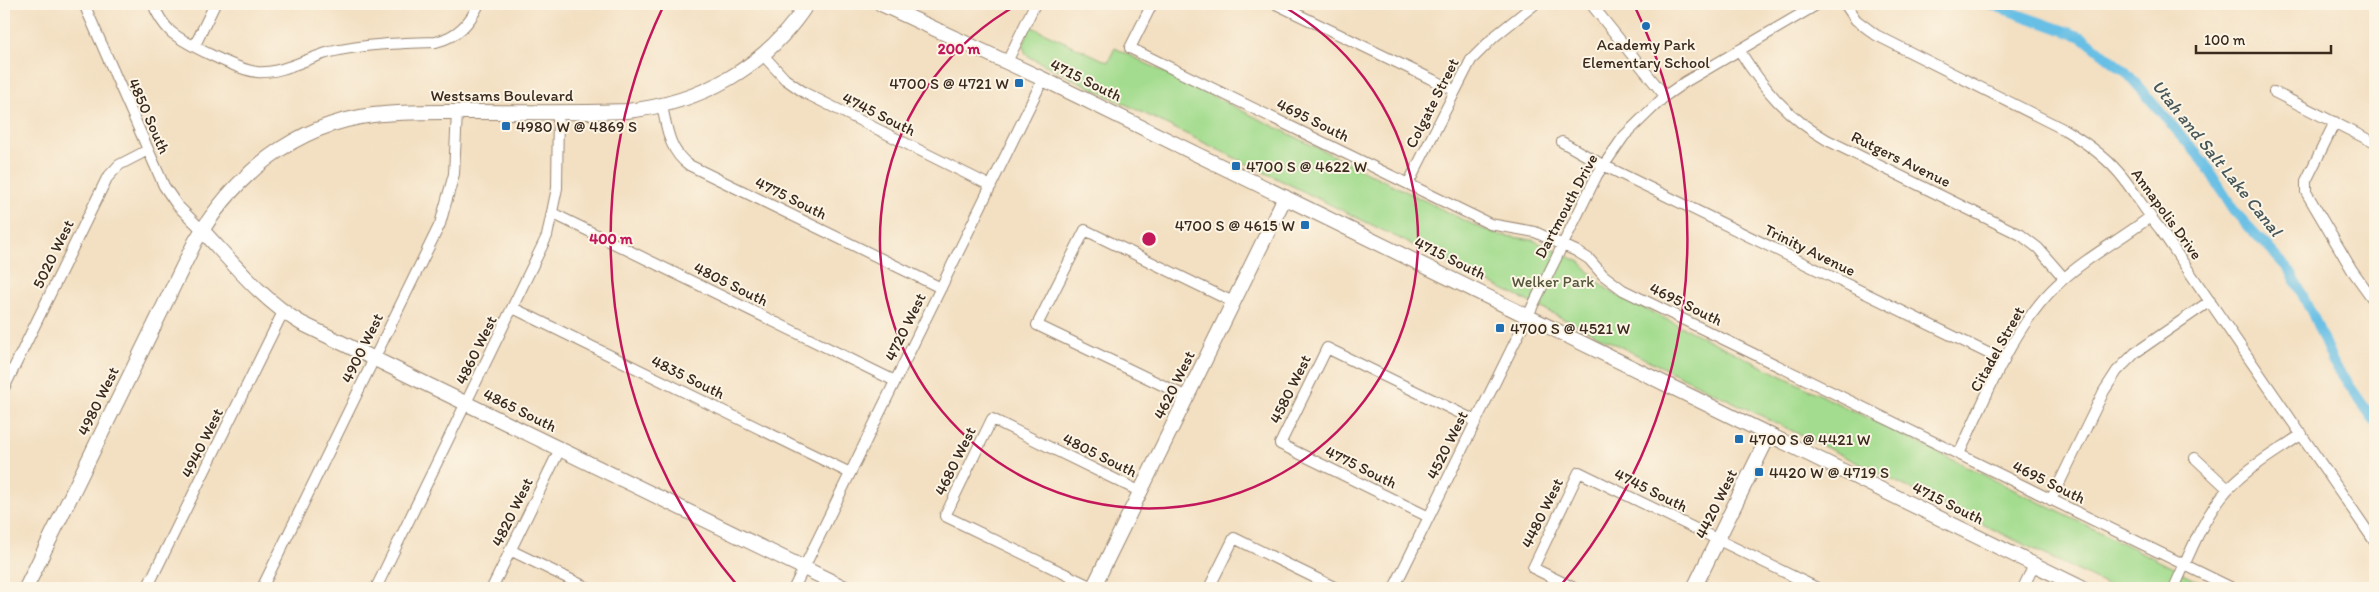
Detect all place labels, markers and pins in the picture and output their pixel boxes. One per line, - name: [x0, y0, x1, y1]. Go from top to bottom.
- marker: Academy Park Elementary School: [1640, 20, 1652, 32]
- place label: Academy Park Elementary School: [1582, 35, 1710, 72]
- place label: 4700 S @ 4721 W: [889, 74, 1009, 93]
- marker: 4700 S @ 4721 W: [1013, 77, 1025, 89]
- place label: 4980 W @ 4869 S: [516, 117, 637, 136]
- marker: 4980 W @ 4869 S: [500, 120, 512, 132]
- place label: 4700 S @ 4622 W: [1246, 157, 1368, 176]
- marker: 4700 S @ 4622 W: [1230, 160, 1242, 172]
- place label: 4700 S @ 4615 W: [1175, 216, 1295, 235]
- marker: 4700 S @ 4615 W: [1299, 219, 1311, 231]
- centre of rings: [1140, 230, 1158, 248]
- place label: 4700 S @ 4521 W: [1510, 319, 1631, 338]
- marker: 4700 S @ 4521 W: [1494, 322, 1506, 334]
- place label: 4700 S @ 4421 W: [1749, 430, 1871, 449]
- marker: 4700 S @ 4421 W: [1733, 433, 1745, 445]
- place label: 4420 W @ 4719 S: [1769, 463, 1889, 482]
- marker: 4420 W @ 4719 S: [1753, 466, 1765, 478]

